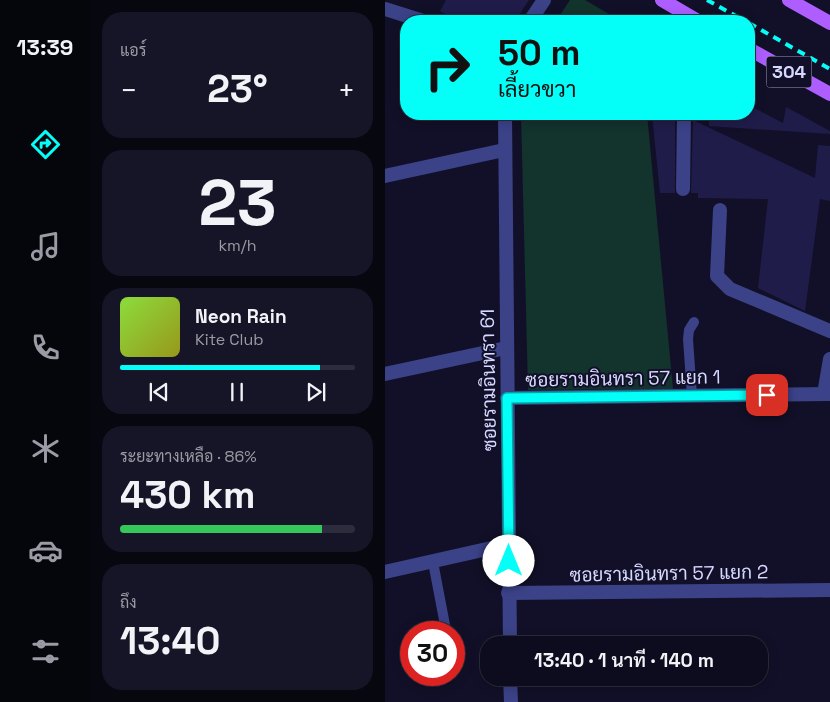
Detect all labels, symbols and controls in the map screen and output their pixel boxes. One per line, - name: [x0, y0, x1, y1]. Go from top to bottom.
- text: 50 m: [498, 31, 580, 75]
- text: 13:39: [17, 33, 73, 61]
- icon: right: [415, 35, 480, 100]
- text: แอร์: [120, 40, 146, 61]
- road number: 304: [767, 56, 811, 88]
- text: 23°: [207, 65, 268, 113]
- text: −: [120, 72, 137, 108]
- text: +: [338, 72, 355, 108]
- text: เลี้ยวขวา: [498, 75, 576, 103]
- icon: directions: [28, 127, 63, 162]
- text: 23: [198, 161, 277, 244]
- icon: music: [28, 229, 63, 264]
- text: km/h: [218, 235, 257, 256]
- text: Neon Rain: [195, 304, 287, 329]
- street label: ซอยรามอินทรา 61: [475, 309, 502, 451]
- text: Kite Club: [195, 329, 264, 350]
- icon: phone: [28, 330, 63, 365]
- street label: ซอยรามอินทรา 57 แยก 1: [525, 364, 721, 393]
- pin: [746, 374, 788, 416]
- icon: previous: [145, 378, 173, 406]
- icon: pause: [223, 378, 251, 406]
- icon: next: [302, 378, 330, 406]
- icon: arrive: [753, 381, 781, 409]
- icon: climate: [28, 431, 63, 466]
- text: ระยะทางเหลือ · 86%: [120, 446, 257, 467]
- text: 430 km: [120, 471, 255, 519]
- icon: car: [28, 533, 63, 568]
- position arrow: [482, 534, 534, 586]
- street label: ซอยรามอินทรา 57 แยก 2: [569, 559, 769, 588]
- text: ถึง: [120, 592, 137, 613]
- text: 13:40: [120, 617, 220, 665]
- speed limit sign: 30: [400, 621, 465, 686]
- icon: filters: [28, 634, 63, 669]
- text: 13:40 · 1 นาที · 140 m: [534, 648, 714, 673]

